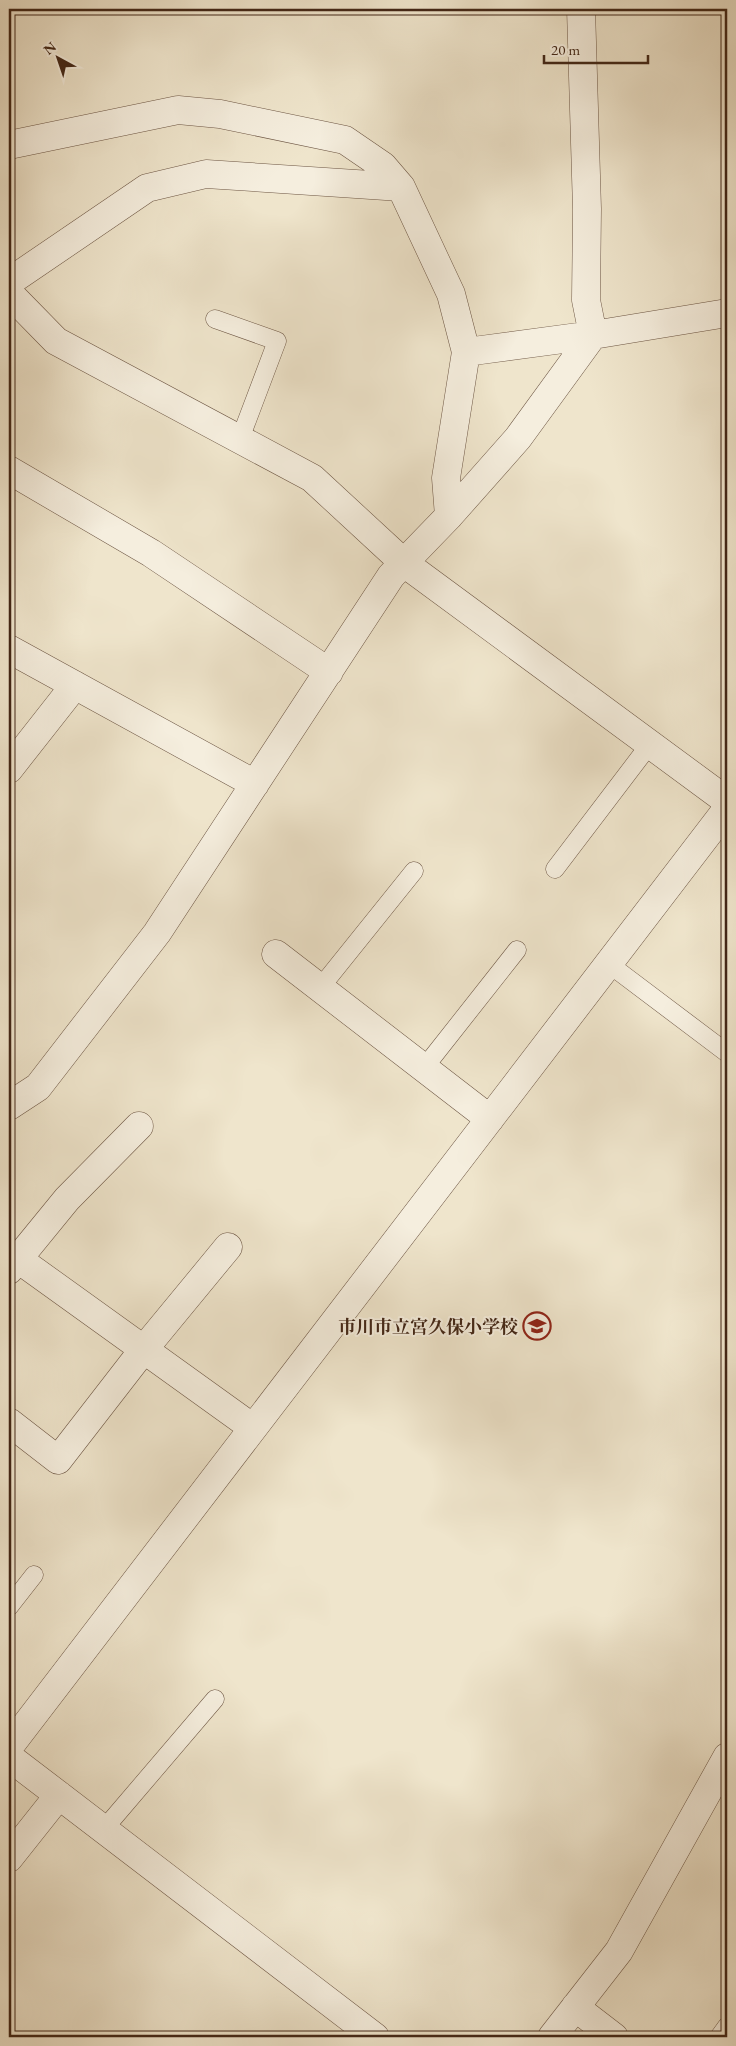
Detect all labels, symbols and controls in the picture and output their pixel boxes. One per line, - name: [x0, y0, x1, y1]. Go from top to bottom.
- north arrow: [32, 32, 82, 82]
- scale bar: [544, 32, 647, 64]
- text: N: [40, 37, 60, 59]
- text: 20 m: [551, 40, 580, 59]
- school or university icon: 市川市立宮久保小学校: [522, 1311, 552, 1341]
- place label: 市川市立宮久保小学校: [338, 1315, 518, 1338]

